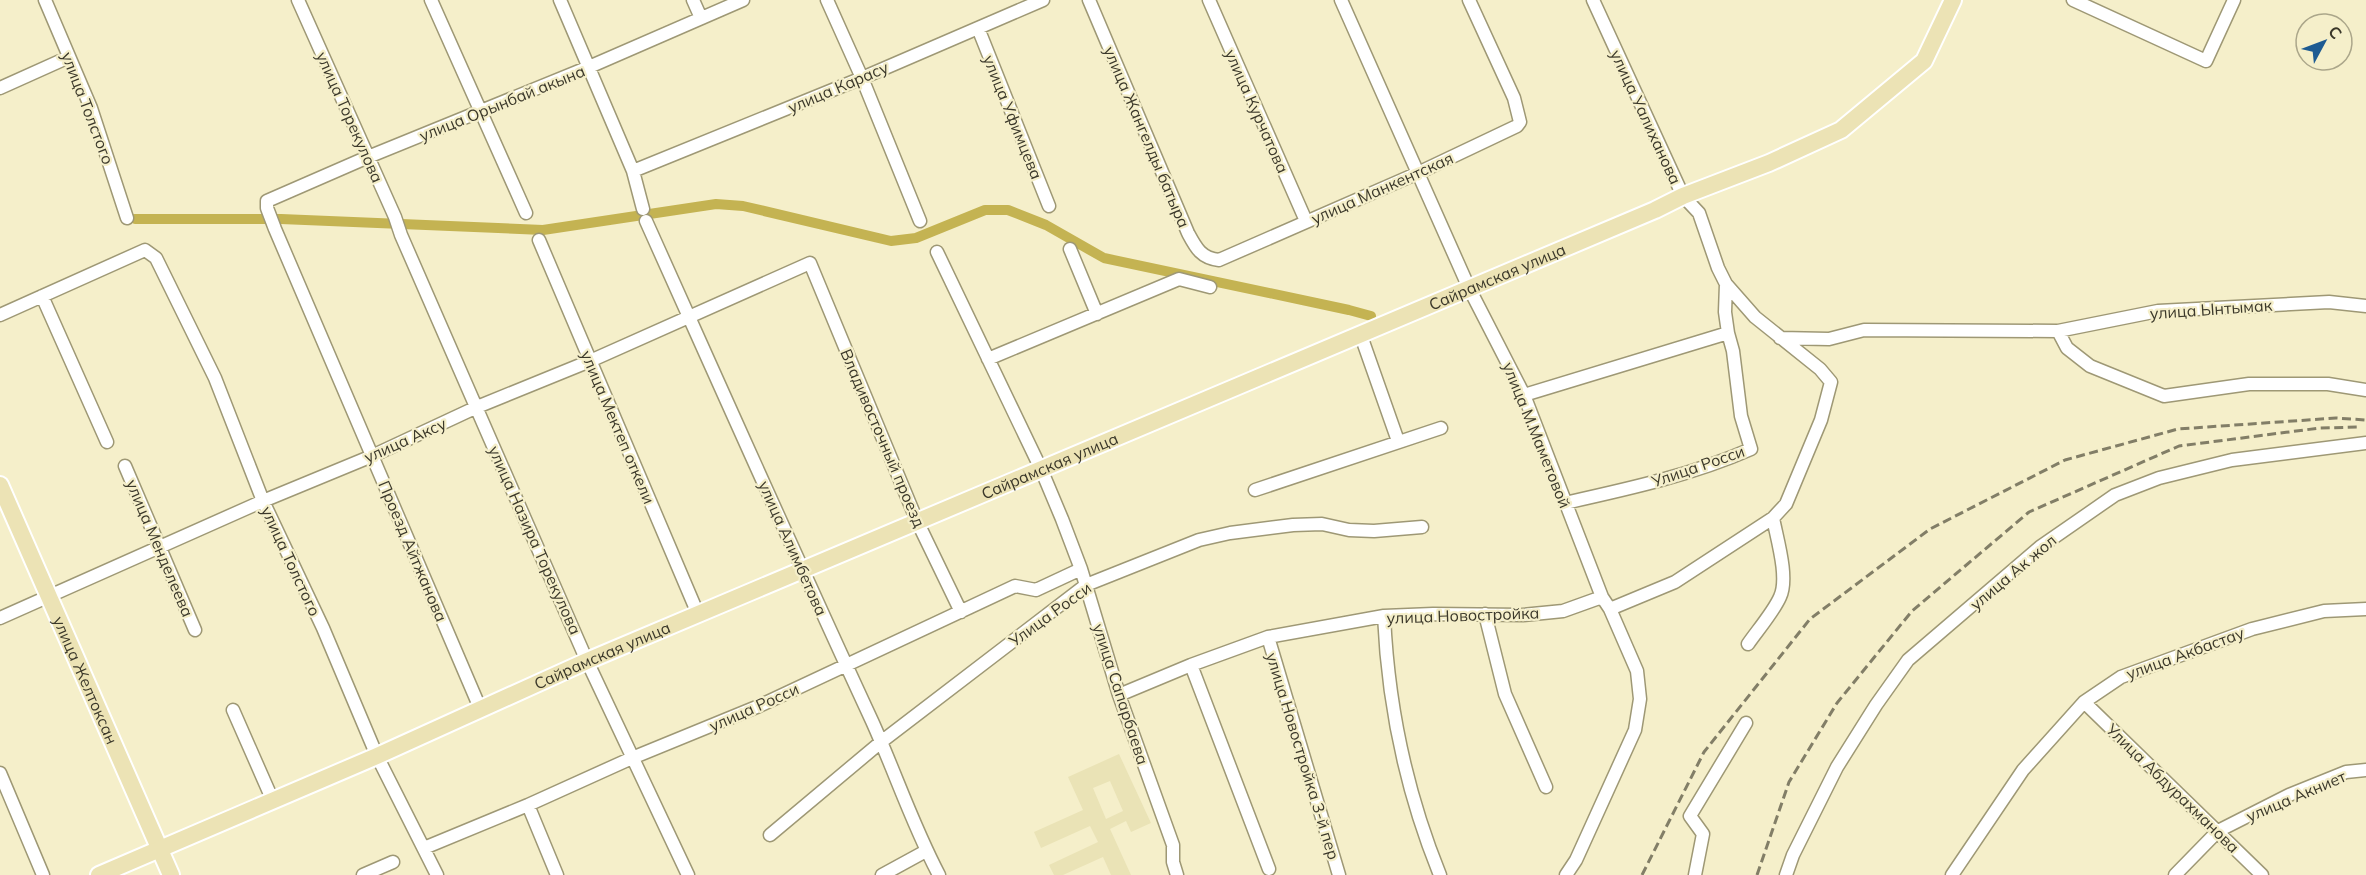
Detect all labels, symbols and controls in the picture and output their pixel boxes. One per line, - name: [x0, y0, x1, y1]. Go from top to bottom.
- north arrow: [2294, 12, 2354, 72]
- text: С: [2324, 21, 2346, 43]
- street label: улица Жангелды батыра: [1100, 43, 1194, 231]
- street label: улица Курчатова: [1221, 46, 1293, 176]
- street label: улица Уалиханова: [1606, 47, 1686, 187]
- street label: улица Торекулова: [312, 48, 388, 186]
- street label: улица Толстого: [57, 49, 119, 167]
- street label: улица Уфимцева: [979, 52, 1047, 182]
- street label: улица Карасу: [785, 57, 892, 117]
- street label: улица Орынбай акына: [416, 61, 588, 145]
- street label: улица Манкентская: [1308, 148, 1456, 228]
- street label: Сайрамская улица: [1426, 239, 1569, 314]
- street label: улица Ынтымак: [2149, 295, 2273, 323]
- street label: Владивосточный проезд: [836, 346, 930, 530]
- street label: улица Мектеп откели: [577, 347, 659, 507]
- street label: улица М.Маметовой: [1499, 359, 1575, 511]
- street label: улица Аксу: [361, 413, 450, 467]
- street label: Сайрамская улица: [978, 428, 1121, 503]
- street label: Улица Росси: [1648, 441, 1747, 492]
- street label: улица Назира Торекулова: [484, 442, 586, 638]
- street label: улица Менделеева: [122, 476, 198, 620]
- street label: улица Алимбетова: [754, 477, 832, 619]
- street label: Проезд Айтжанова: [374, 478, 452, 624]
- street label: улица Толстого: [257, 503, 325, 619]
- street label: улица Ак жол: [1966, 530, 2060, 614]
- street label: Улица Росси: [1004, 577, 1095, 651]
- street label: улица Новостройка: [1386, 602, 1540, 628]
- street label: улица Желтоксан: [49, 613, 122, 747]
- street label: Сайрамская улица: [531, 617, 673, 694]
- street label: улица Сапарбаева: [1089, 621, 1153, 767]
- street label: улица Акбастау: [2123, 622, 2247, 684]
- street label: улица Новостройка 3-й пер: [1262, 650, 1344, 862]
- street label: улица Росси: [706, 678, 802, 736]
- street label: Улица Абдурахманова: [2102, 718, 2244, 857]
- street label: улица Акниет: [2243, 766, 2350, 826]

